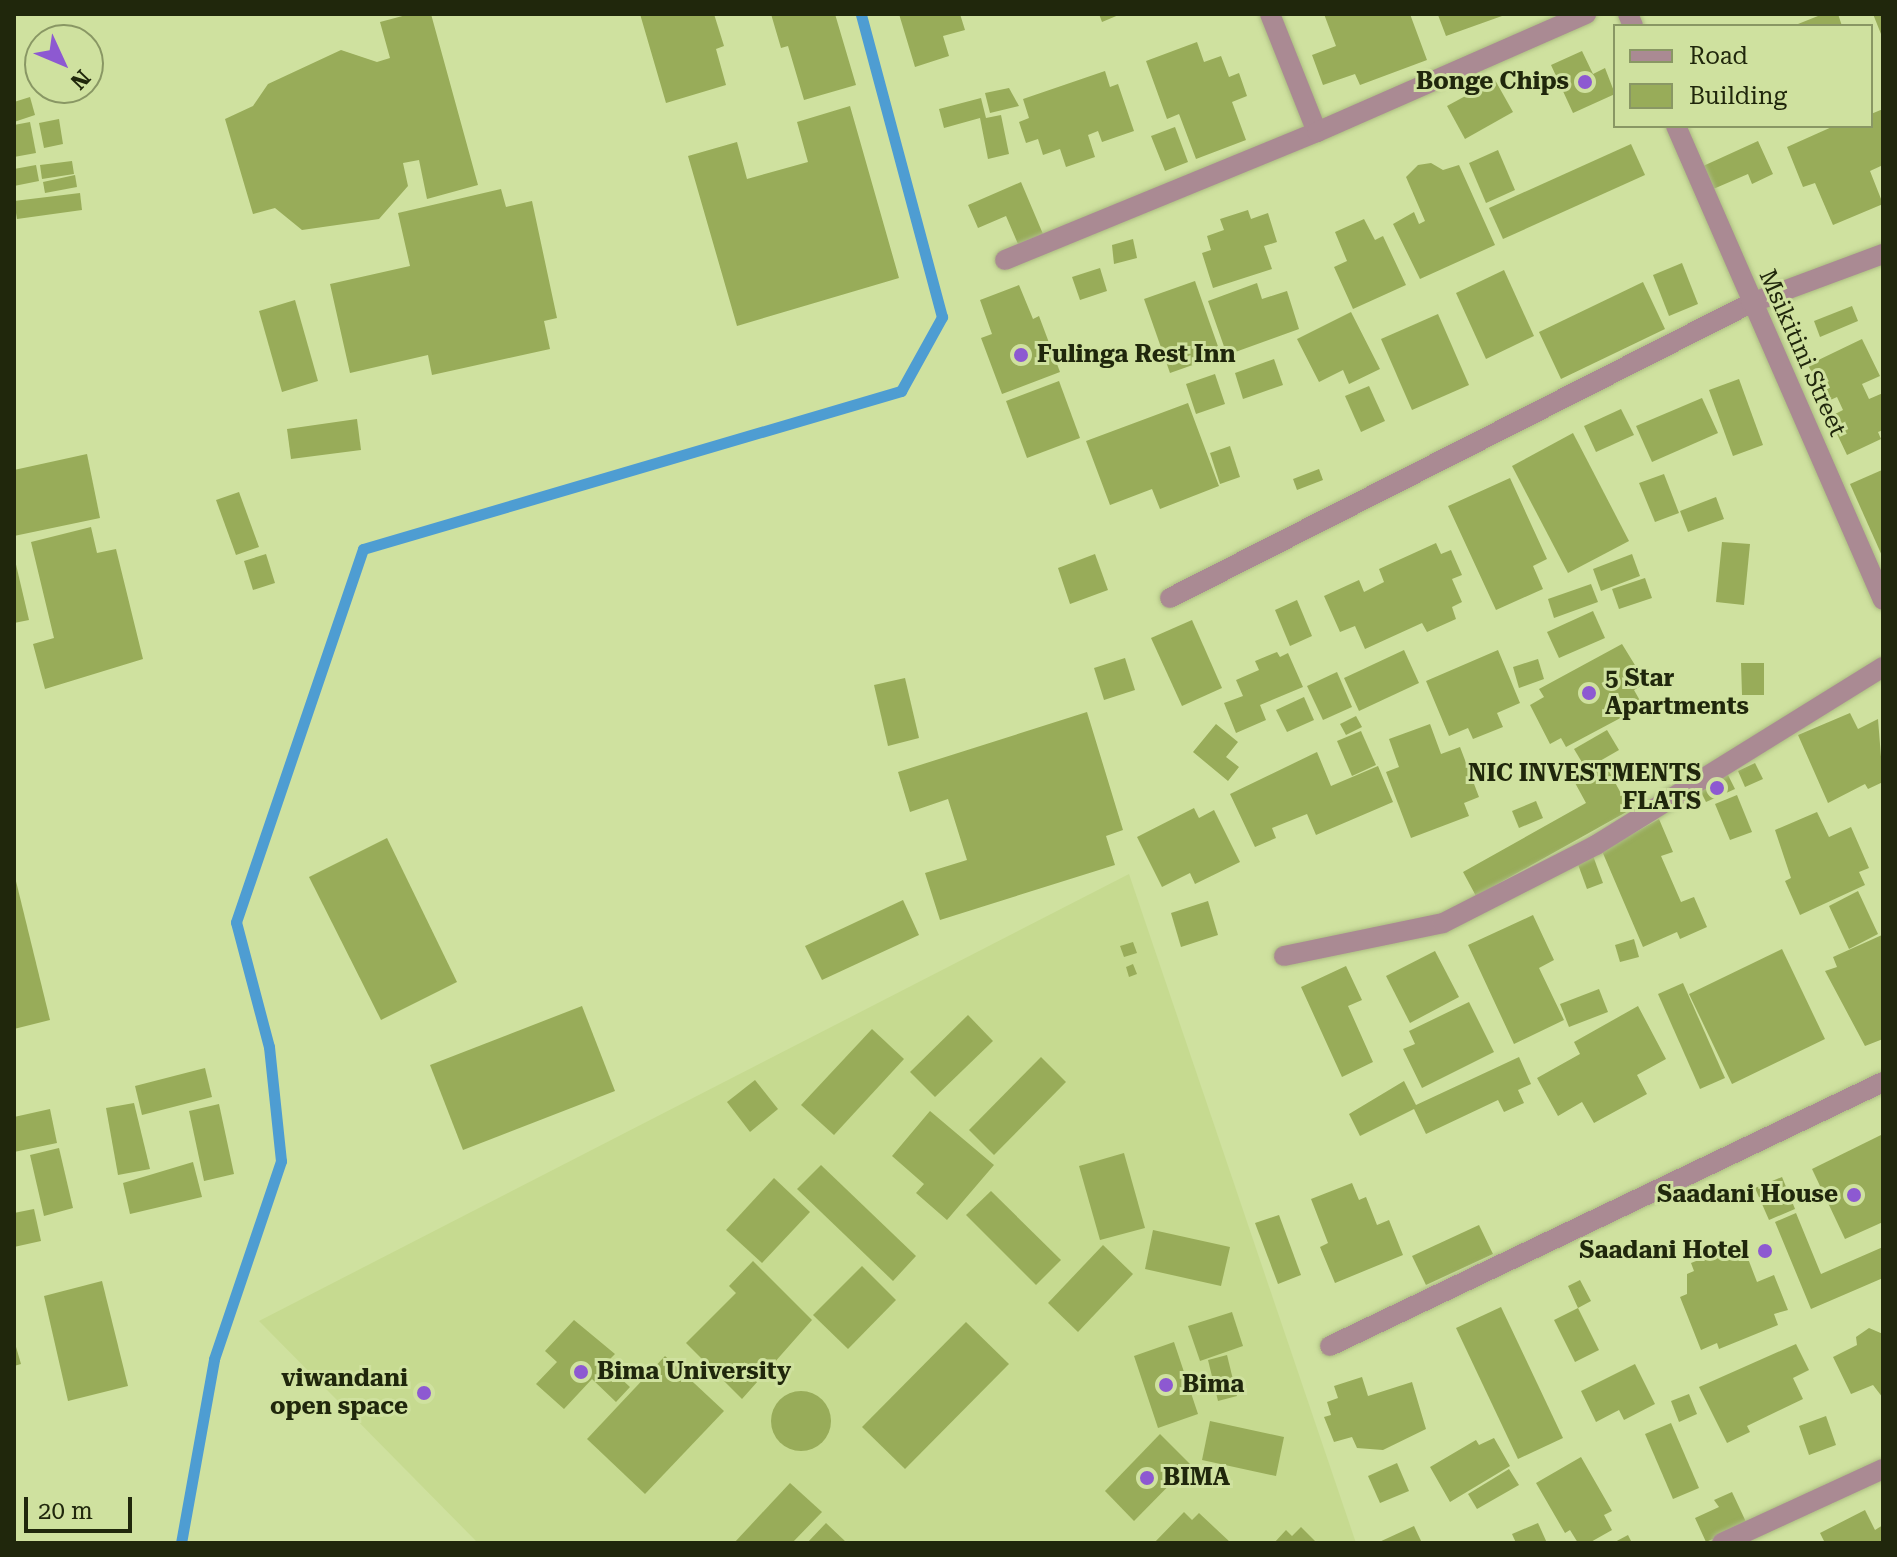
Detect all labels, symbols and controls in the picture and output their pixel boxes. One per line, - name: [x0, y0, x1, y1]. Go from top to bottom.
- north arrow: [24, 24, 104, 104]
- legend: [1613, 24, 1873, 128]
- text: Road: [1689, 42, 1748, 70]
- text: N: [65, 65, 95, 94]
- place label: Bonge Chips: [1416, 68, 1569, 96]
- marker: Bonge Chips: [1576, 73, 1594, 91]
- text: Building: [1689, 82, 1787, 110]
- street label: Msikitini Street: [1752, 265, 1852, 441]
- place label: Fulinga Rest Inn: [1037, 341, 1236, 369]
- marker: Fulinga Rest Inn: [1012, 346, 1030, 364]
- place label: 5 Star Apartments: [1605, 665, 1749, 721]
- marker: 5 Star Apartments: [1580, 684, 1598, 702]
- place label: NIC INVESTMENTS FLATS: [1468, 760, 1701, 816]
- marker: NIC INVESTMENTS FLATS: [1708, 779, 1726, 797]
- place label: Saadani House: [1657, 1181, 1838, 1209]
- marker: Saadani House: [1845, 1186, 1863, 1204]
- place label: Saadani Hotel: [1579, 1237, 1749, 1265]
- marker: Saadani Hotel: [1756, 1242, 1774, 1260]
- place label: Bima University: [597, 1358, 791, 1386]
- marker: Bima University: [572, 1363, 590, 1381]
- place label: viwandani open space: [270, 1365, 408, 1421]
- place label: Bima: [1182, 1371, 1244, 1399]
- marker: Bima: [1157, 1376, 1175, 1394]
- marker: viwandani open space: [415, 1384, 433, 1402]
- place label: BIMA: [1163, 1464, 1230, 1492]
- marker: BIMA: [1138, 1469, 1156, 1487]
- scale bar: [28, 1481, 136, 1531]
- text: 20 m: [38, 1497, 93, 1525]

